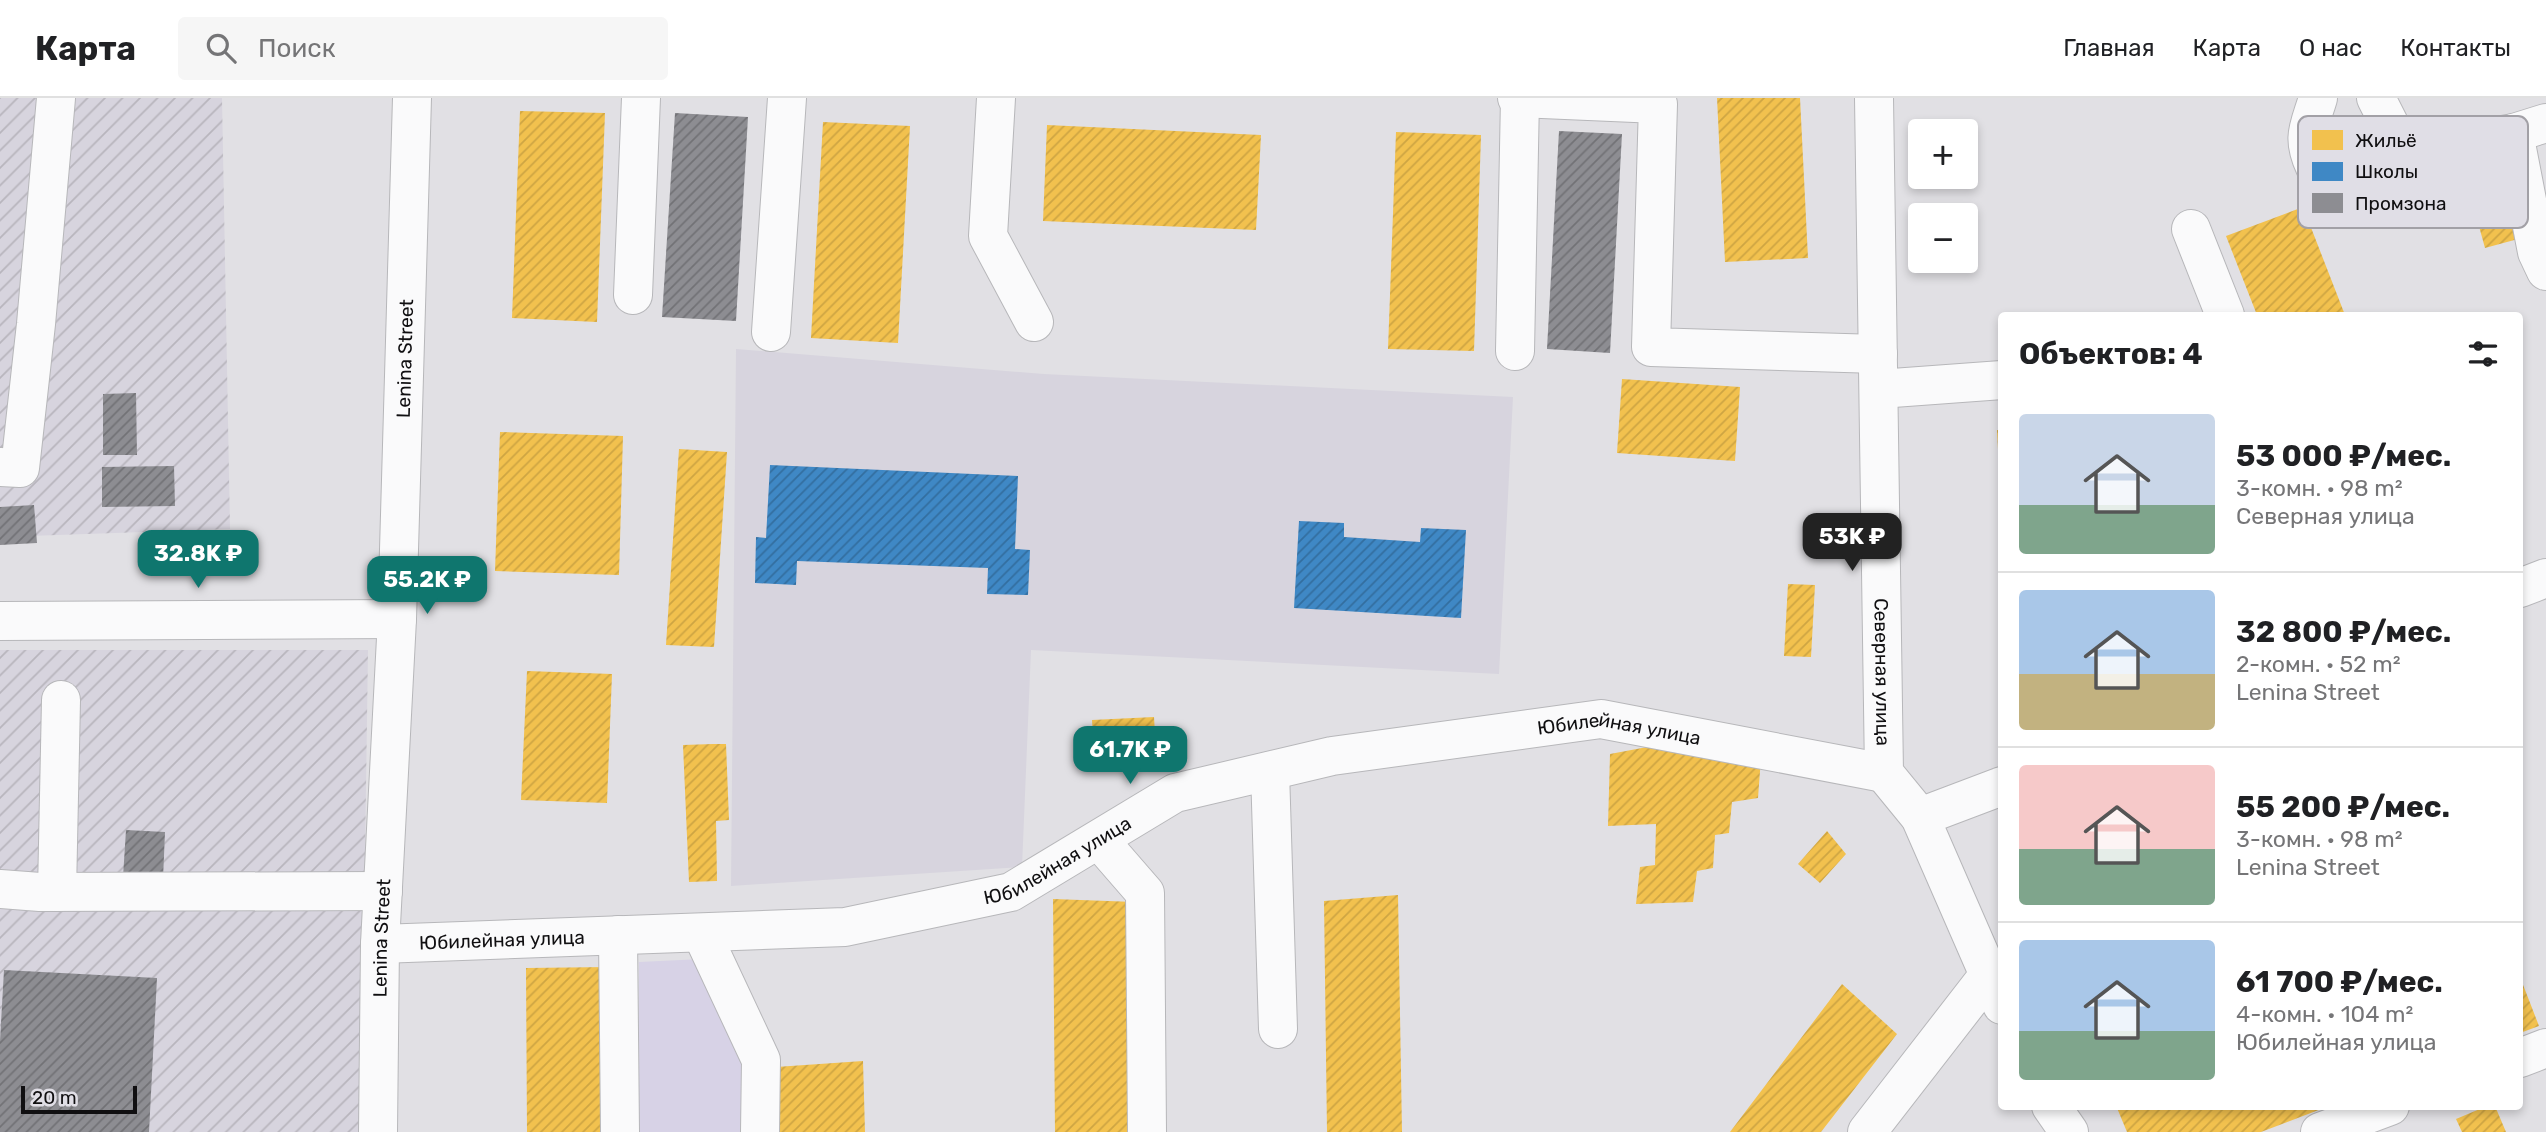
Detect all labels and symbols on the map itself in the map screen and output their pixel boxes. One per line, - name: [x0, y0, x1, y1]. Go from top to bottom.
- legend: [2298, 116, 2528, 228]
- text: Жильё: [2355, 129, 2417, 152]
- text: Школы: [2355, 160, 2418, 183]
- text: Промзона: [2355, 192, 2446, 215]
- street label: Lenina Street: [391, 298, 418, 418]
- pin: 53K ₽: [1803, 514, 1901, 573]
- pin: 32.8K ₽: [133, 531, 263, 590]
- pin: 55.2K ₽: [362, 556, 492, 616]
- street label: Северная улица: [1870, 598, 1895, 746]
- street label: Юбилейная улица: [1536, 707, 1703, 749]
- pin: 61.7K ₽: [1065, 726, 1195, 786]
- street label: Юбилейная улица: [981, 811, 1135, 909]
- street label: Lenina Street: [368, 877, 395, 998]
- street label: Юбилейная улица: [419, 925, 585, 954]
- scale bar: [21, 1083, 136, 1115]

